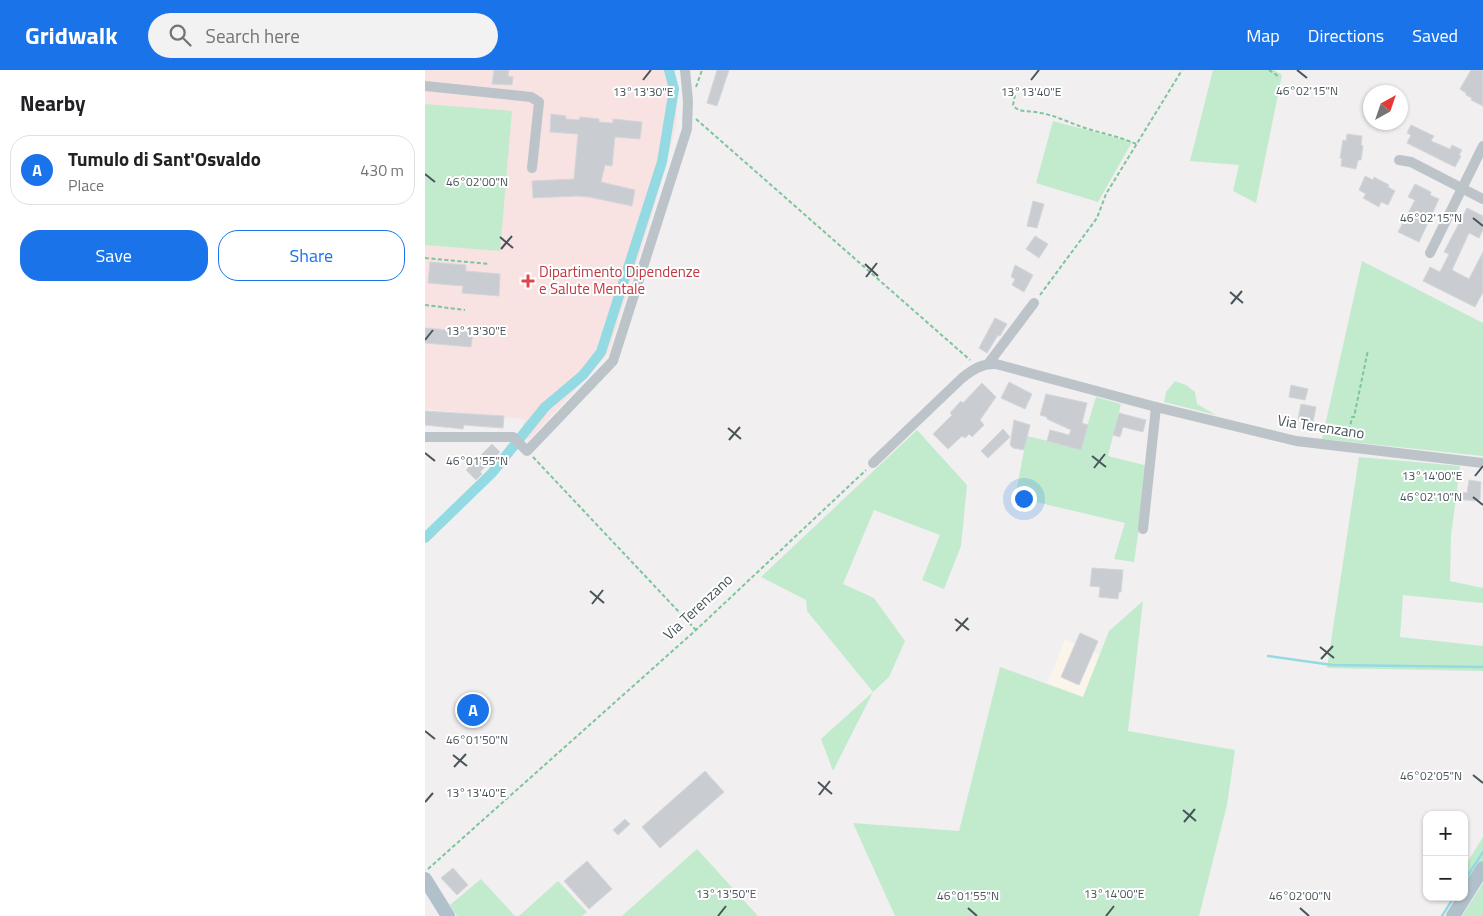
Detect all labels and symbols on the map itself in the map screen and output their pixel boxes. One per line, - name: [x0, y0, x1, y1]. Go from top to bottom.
- text: 46°02'15"N: [1276, 81, 1338, 100]
- text: 13°13'30"E: [613, 82, 674, 101]
- text: 13°13'40"E: [1001, 82, 1062, 101]
- north arrow: [1363, 85, 1408, 130]
- text: 46°02'00"N: [446, 172, 508, 191]
- text: 46°02'15"N: [1400, 208, 1462, 227]
- place label: Dipartimento Dipendenze e Salute Mentale: [539, 260, 700, 300]
- marker: Dipartimento Dipendenze e Salute Mentale: [521, 274, 535, 288]
- text: 13°13'30"E: [446, 321, 507, 340]
- street label: Via Terenzano: [1276, 408, 1366, 445]
- text: 46°01'55"N: [446, 451, 508, 470]
- text: 13°14'00"E: [1402, 466, 1463, 485]
- your location: [1011, 486, 1037, 512]
- text: 46°02'10"N: [1400, 487, 1462, 506]
- street label: Via Terenzano: [658, 568, 738, 645]
- pin: A: [457, 691, 489, 729]
- text: 46°01'50"N: [446, 730, 508, 749]
- text: 46°02'05"N: [1400, 766, 1462, 785]
- text: 13°13'40"E: [446, 783, 507, 802]
- text: 13°13'50"E: [696, 884, 757, 903]
- text: 13°14'00"E: [1084, 884, 1145, 903]
- text: 46°01'55"N: [937, 886, 999, 905]
- text: 46°02'00"N: [1269, 886, 1331, 905]

